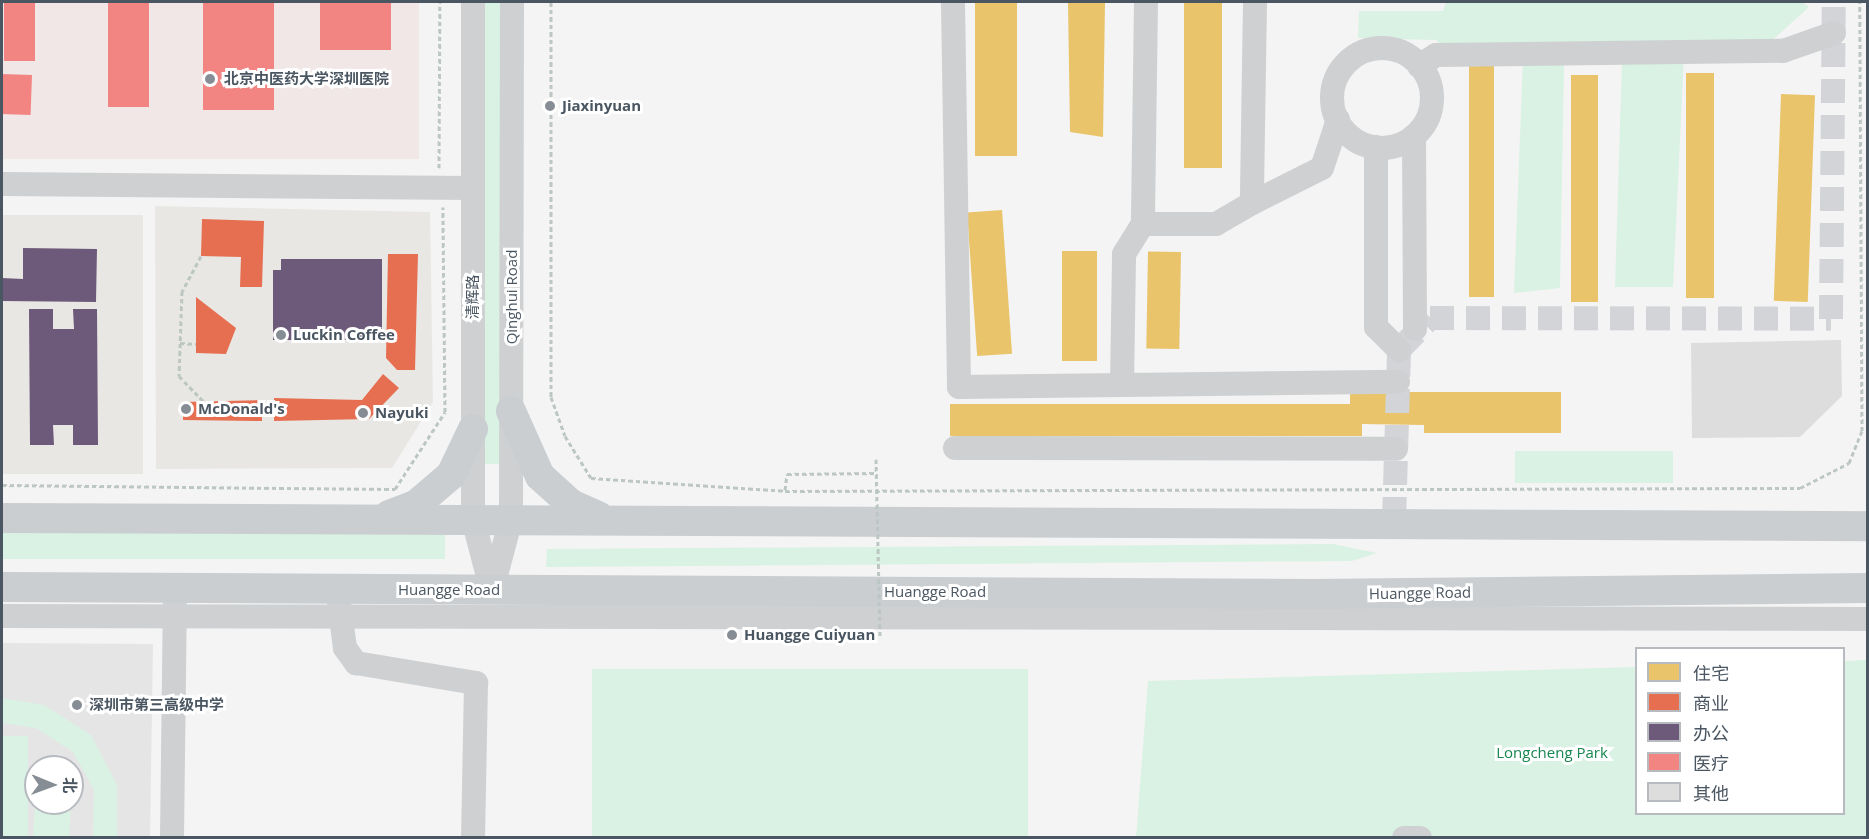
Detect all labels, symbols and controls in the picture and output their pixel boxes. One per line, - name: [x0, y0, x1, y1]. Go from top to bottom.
- marker: 北京中医药大学深圳医院: [201, 70, 219, 88]
- place label: 北京中医药大学深圳医院: [224, 70, 389, 88]
- place label: Jiaxinyuan: [562, 97, 641, 115]
- marker: Jiaxinyuan: [543, 99, 557, 113]
- street label: Qinghui Road: [503, 250, 521, 344]
- street label: 清辉路: [464, 275, 482, 319]
- place label: Luckin Coffee: [293, 326, 395, 344]
- marker: Luckin Coffee: [274, 328, 288, 342]
- place label: McDonald's: [198, 400, 285, 418]
- marker: McDonald's: [179, 402, 193, 416]
- place label: Nayuki: [375, 404, 429, 422]
- marker: Nayuki: [356, 406, 370, 420]
- street label: Huangge Road: [398, 581, 500, 599]
- street label: Huangge Road: [884, 583, 986, 601]
- street label: Huangge Road: [1369, 583, 1471, 603]
- place label: Huangge Cuiyuan: [744, 626, 875, 644]
- marker: Huangge Cuiyuan: [725, 628, 739, 642]
- legend: [1635, 647, 1845, 815]
- text: 住宅: [1693, 661, 1729, 685]
- text: 商业: [1693, 691, 1729, 715]
- place label: 深圳市第三高级中学: [89, 696, 224, 714]
- marker: 深圳市第三高级中学: [70, 698, 84, 712]
- text: 办公: [1693, 721, 1729, 745]
- park label: Longcheng Park: [1496, 744, 1608, 762]
- text: 医疗: [1693, 751, 1729, 775]
- north arrow: [24, 755, 84, 815]
- text: 北: [59, 777, 81, 793]
- text: 其他: [1693, 781, 1729, 805]

